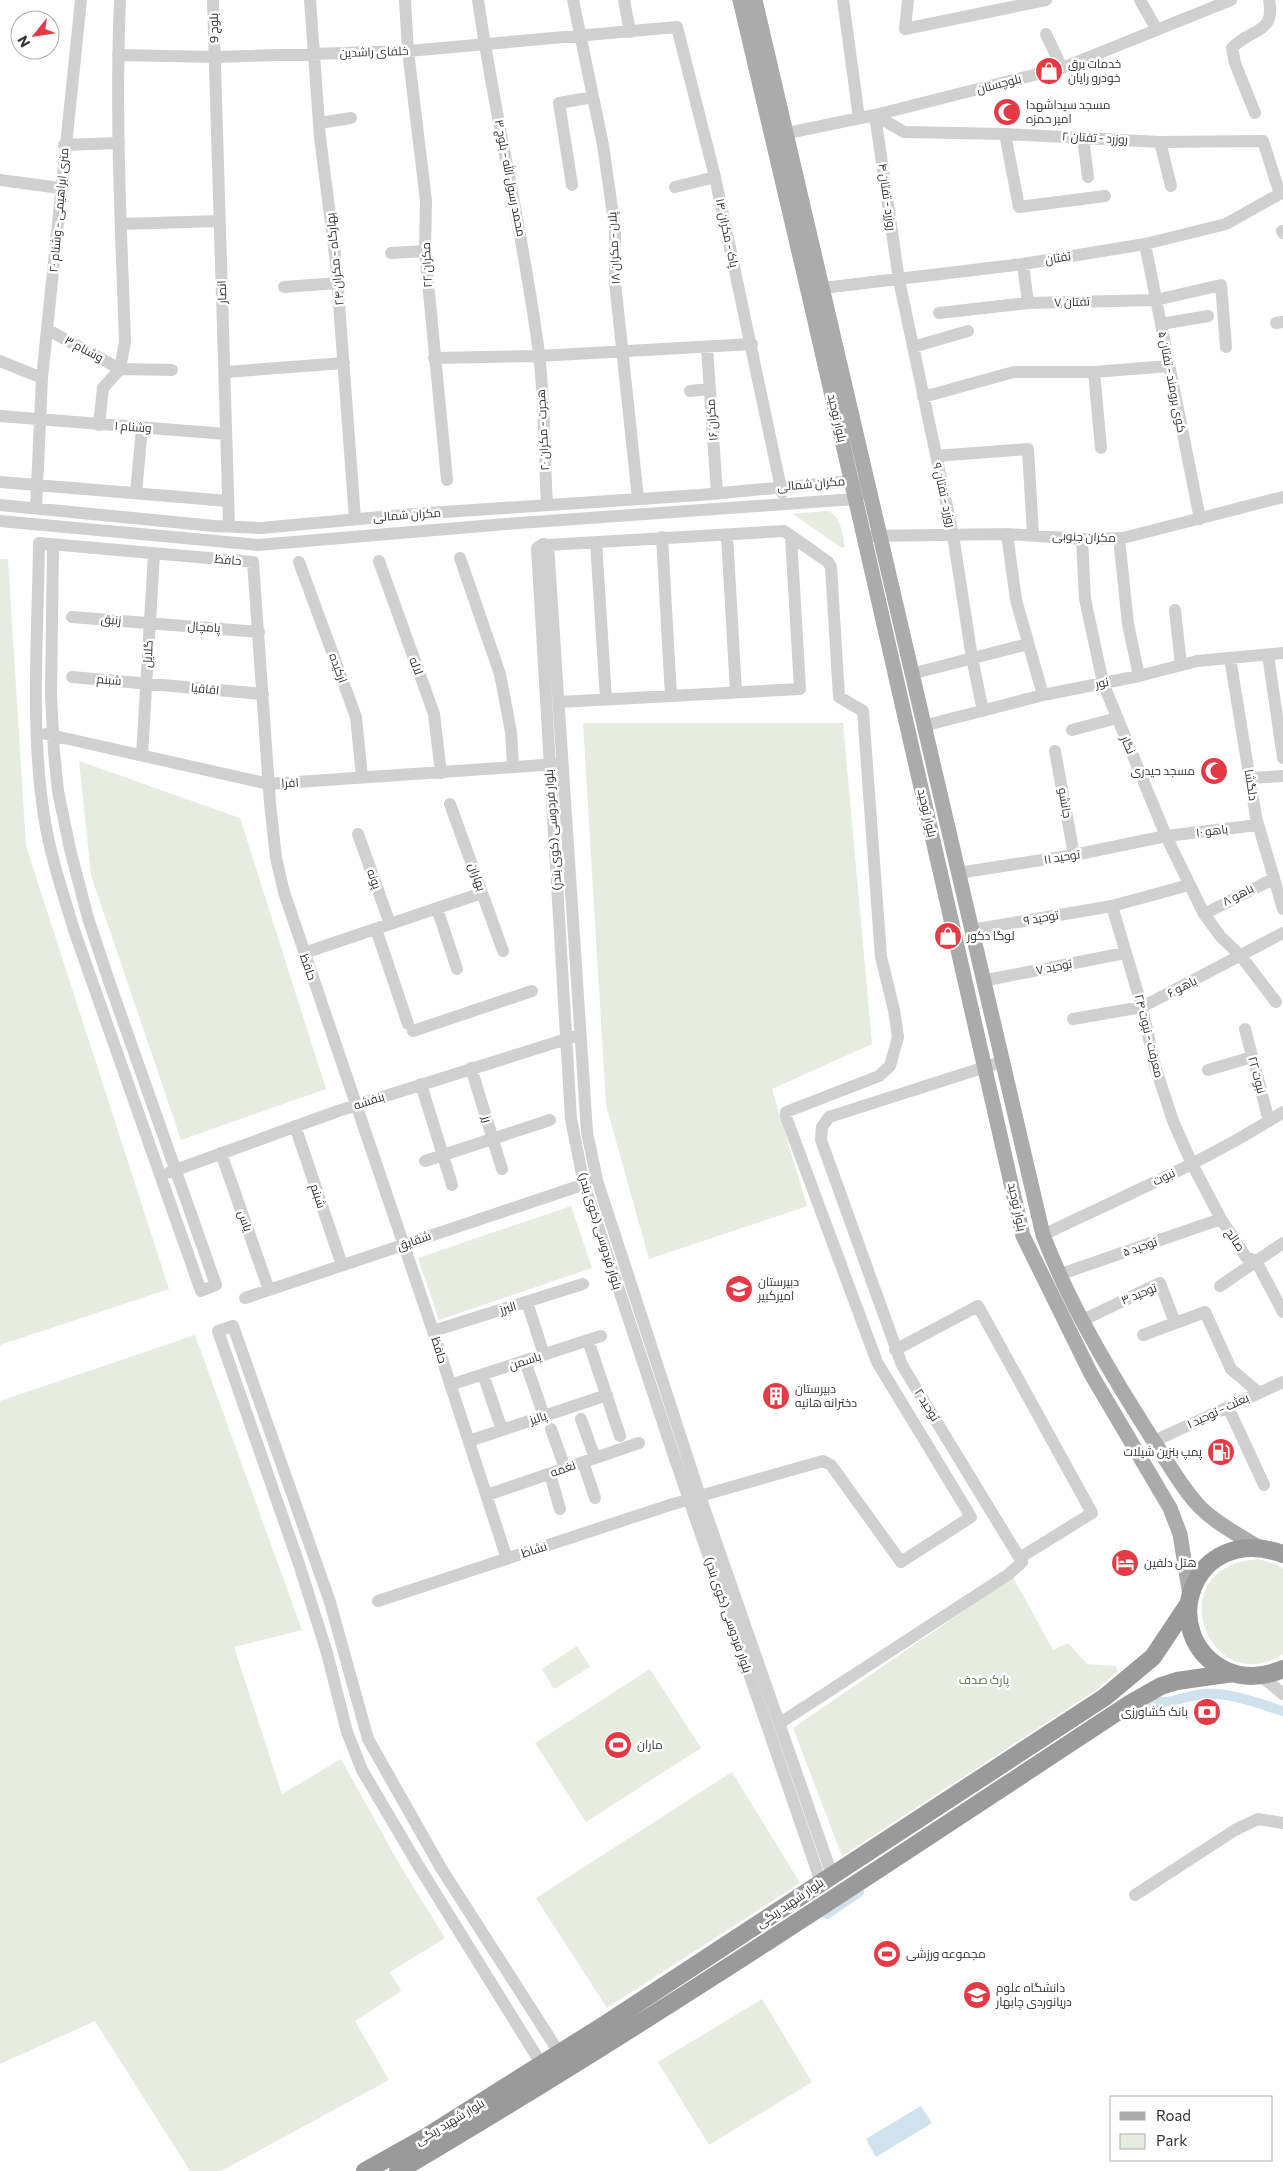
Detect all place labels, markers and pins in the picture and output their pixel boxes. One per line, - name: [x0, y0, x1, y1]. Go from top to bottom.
- shop icon: خدمات برق خودرو رایان: [1034, 56, 1064, 86]
- place label: خدمات برق خودرو رایان: [1068, 56, 1121, 85]
- mosque icon: مسجد سیداشهدا امیر حمزه: [992, 97, 1022, 127]
- place label: مسجد سیداشهدا امیر حمزه: [1026, 97, 1111, 126]
- mosque icon: مسجد حیدری: [1199, 756, 1229, 786]
- place label: مسجد حیدری: [1131, 763, 1195, 778]
- shop icon: لوگا دکور: [933, 921, 963, 951]
- place label: لوگا دکور: [966, 928, 1015, 943]
- school or university icon: دبیرستان امیرکبیر: [724, 1274, 754, 1304]
- place label: دبیرستان امیرکبیر: [757, 1274, 799, 1303]
- building icon: دبیرستان دخترانه هانیه: [761, 1381, 791, 1411]
- place label: دبیرستان دخترانه هانیه: [795, 1381, 857, 1410]
- fuel station icon: پمپ بنزین شیلات: [1206, 1437, 1236, 1467]
- place label: پمپ بنزین شیلات: [1123, 1444, 1203, 1461]
- hotel icon: هتل دلفین: [1110, 1548, 1140, 1578]
- place label: هتل دلفین: [1144, 1555, 1196, 1570]
- bank icon: بانک کشاورزی: [1192, 1697, 1222, 1727]
- place label: بانک کشاورزی: [1121, 1704, 1188, 1719]
- sports icon: ماران: [603, 1730, 633, 1760]
- place label: ماران: [637, 1737, 663, 1752]
- sports icon: مجموعه ورزشی: [872, 1939, 902, 1969]
- place label: مجموعه ورزشی: [906, 1946, 986, 1961]
- school or university icon: دانشگاه علوم دریانوردی چابهار: [962, 1980, 992, 2010]
- place label: دانشگاه علوم دریانوردی چابهار: [995, 1980, 1072, 2011]

